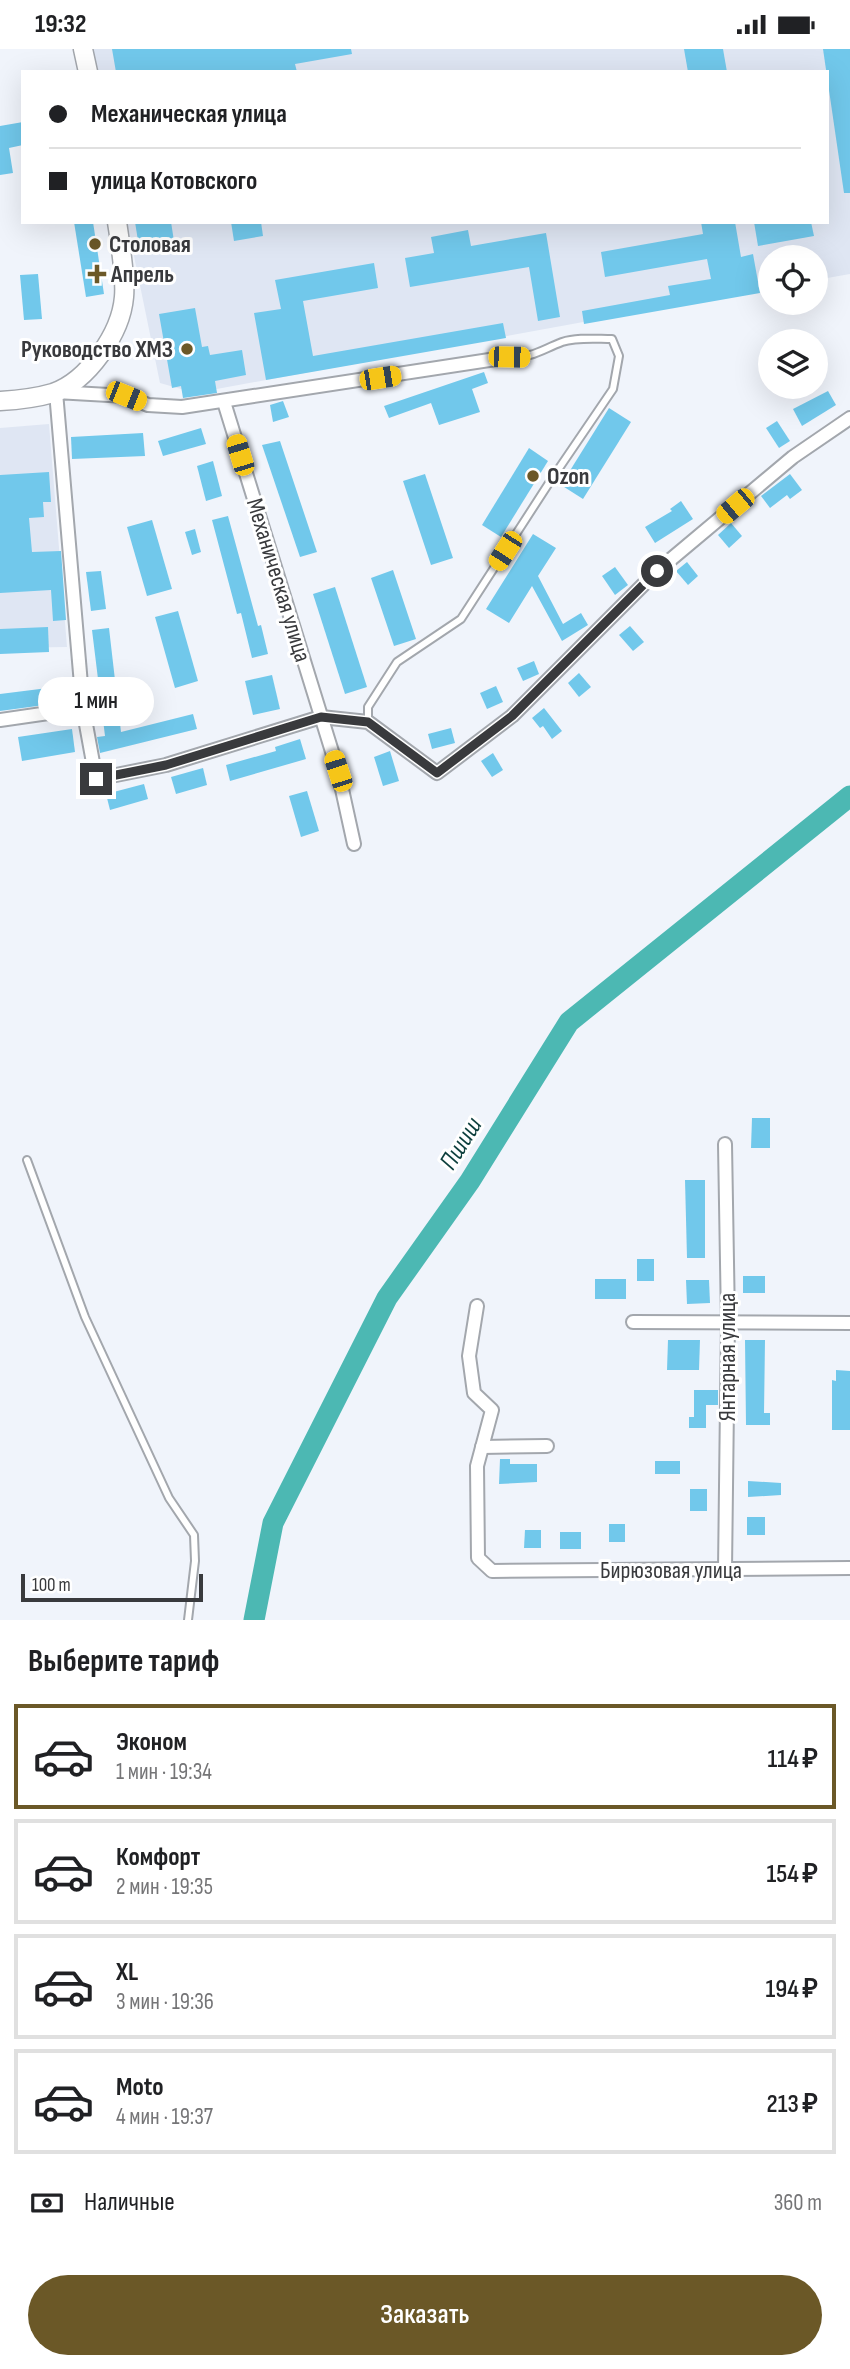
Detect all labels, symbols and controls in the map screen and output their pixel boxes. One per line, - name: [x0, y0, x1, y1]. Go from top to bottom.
- text: 19:32: [35, 9, 86, 40]
- text: Механическая улица: [91, 99, 287, 130]
- text: улица Котовского: [91, 166, 257, 197]
- place label: Столовая: [109, 230, 191, 259]
- marker: Столовая: [87, 236, 103, 252]
- map controls: [758, 245, 828, 399]
- button: locate: [758, 245, 828, 315]
- place label: Апрель: [110, 260, 174, 289]
- marker: Апрель: [89, 266, 105, 282]
- button: layers: [758, 329, 828, 399]
- place label: Руководство ХМЗ: [21, 335, 173, 364]
- marker: Руководство ХМЗ: [179, 341, 195, 357]
- car: [488, 346, 531, 368]
- car: [358, 364, 403, 392]
- car: [103, 378, 150, 414]
- car: [224, 432, 257, 478]
- place label: Ozon: [547, 462, 590, 491]
- marker: Ozon: [525, 468, 541, 484]
- car: [713, 484, 758, 528]
- street label: Механическая улица: [240, 495, 317, 665]
- car: [485, 528, 526, 574]
- route start: [641, 555, 673, 587]
- callout: 1 мин: [38, 677, 154, 727]
- text: 1 мин: [74, 687, 118, 715]
- car: [322, 748, 355, 794]
- route end: [80, 763, 112, 795]
- water label: Пшиш: [433, 1112, 489, 1176]
- street label: Янтарная улица: [713, 1293, 742, 1421]
- street label: Бирюзовая улица: [600, 1556, 742, 1585]
- scale bar: [21, 1571, 203, 1603]
- text: 100 m: [32, 1574, 71, 1597]
- text: Выберите тариф: [28, 1642, 219, 1681]
- icon: car: [32, 1725, 95, 1788]
- text: Эконом: [116, 1727, 187, 1758]
- text: 114 ₽: [768, 1744, 818, 1775]
- text: 1 мин · 19:34: [116, 1758, 212, 1786]
- icon: car: [32, 1840, 95, 1903]
- text: Комфорт: [116, 1842, 200, 1873]
- text: 154 ₽: [766, 1859, 818, 1890]
- text: 2 мин · 19:35: [116, 1873, 213, 1901]
- icon: car: [32, 1955, 95, 2018]
- text: XL: [116, 1957, 138, 1988]
- text: 194 ₽: [765, 1974, 818, 2005]
- text: 3 мин · 19:36: [116, 1988, 214, 2016]
- icon: car: [32, 2070, 95, 2133]
- text: Moto: [116, 2072, 164, 2103]
- text: 213 ₽: [767, 2089, 818, 2120]
- text: 4 мин · 19:37: [116, 2103, 213, 2131]
- icon: cash: [28, 2184, 66, 2222]
- text: Наличные: [84, 2187, 175, 2218]
- text: 360 m: [774, 2189, 822, 2217]
- button: Заказать: [28, 2275, 822, 2355]

